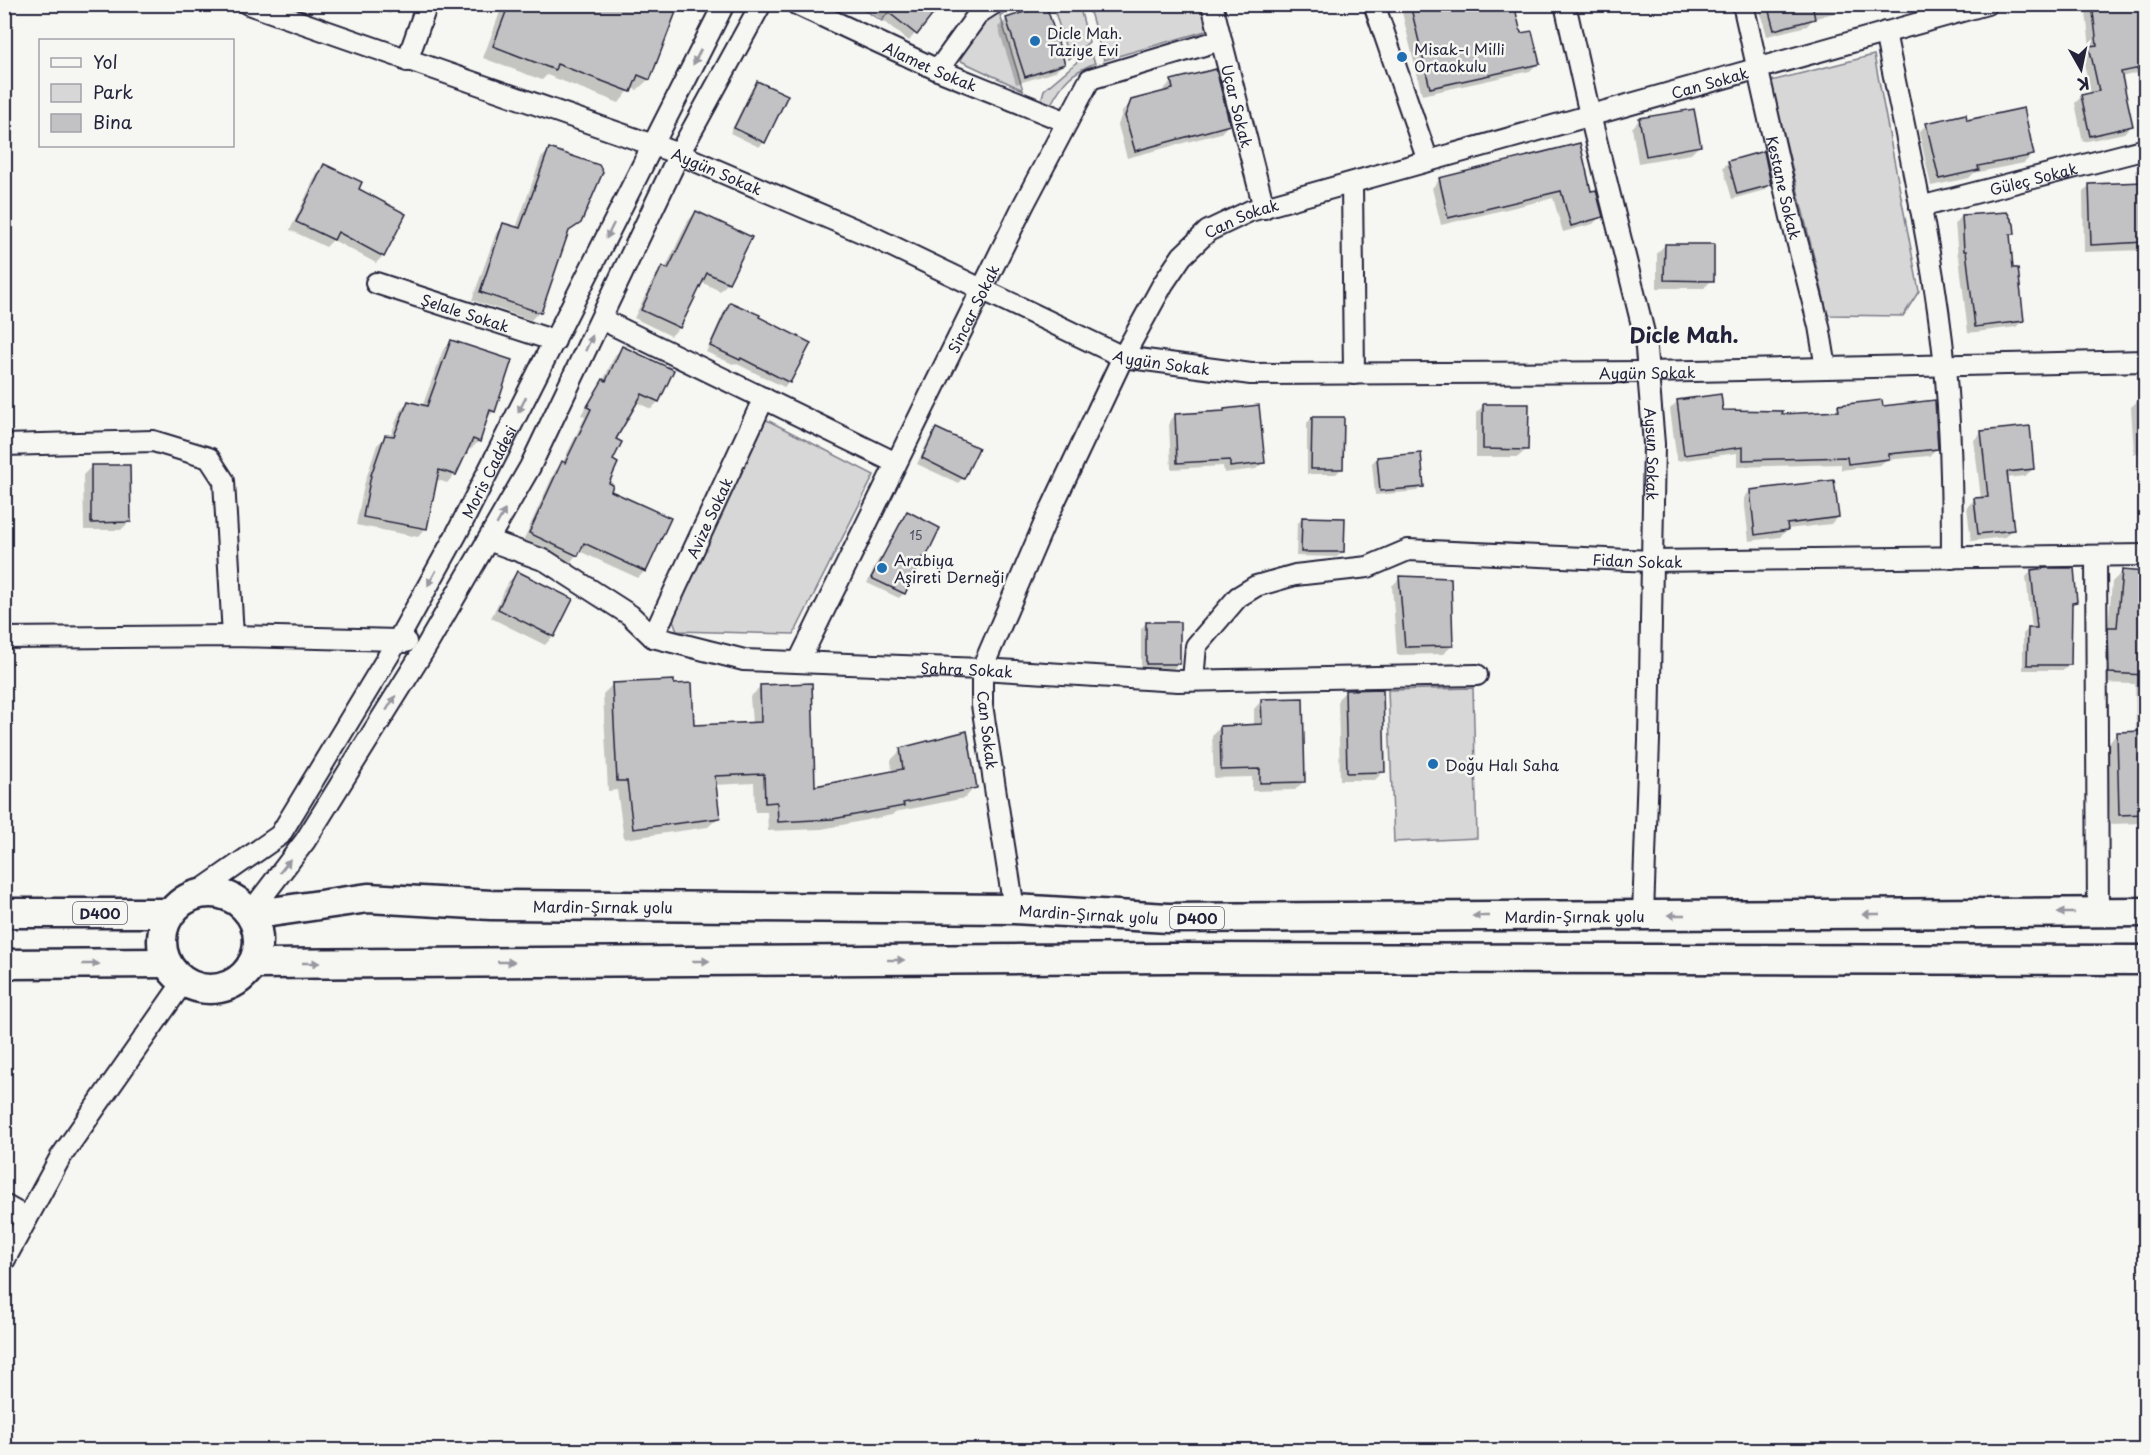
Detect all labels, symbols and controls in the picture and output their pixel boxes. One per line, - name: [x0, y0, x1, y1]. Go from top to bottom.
- place label: Dicle Mah. Taziye Evi: [1047, 21, 1122, 61]
- marker: Dicle Mah. Taziye Evi: [1028, 34, 1042, 48]
- street label: Alamet Sokak: [880, 35, 981, 96]
- place label: Misak-ı Milli Ortaokulu: [1414, 37, 1505, 77]
- legend: [39, 39, 234, 147]
- north arrow: [2051, 39, 2111, 99]
- text: Yol: [93, 48, 118, 75]
- one-way arrow: [692, 48, 702, 65]
- marker: Misak-ı Milli Ortaokulu: [1395, 50, 1409, 64]
- street label: Can Sokak: [1668, 60, 1751, 104]
- street label: Uçar Sokak: [1216, 62, 1260, 150]
- text: K: [2076, 72, 2091, 98]
- text: Park: [93, 78, 133, 105]
- text: Bina: [93, 108, 133, 135]
- street label: Kestane Sokak: [1761, 133, 1808, 242]
- street label: Aygün Sokak: [669, 141, 767, 200]
- street label: Güleç Sokak: [1987, 155, 2080, 200]
- street label: Can Sokak: [1200, 192, 1281, 243]
- one-way arrow: [605, 222, 614, 239]
- street label: Sincar Sokak: [941, 260, 1004, 357]
- street label: Şelale Sokak: [418, 287, 513, 337]
- district label: Dicle Mah.: [1629, 318, 1739, 350]
- one-way arrow: [585, 335, 594, 352]
- street label: Aygün Sokak: [1110, 343, 1212, 380]
- street label: Aygün Sokak: [1599, 359, 1696, 384]
- one-way arrow: [518, 397, 527, 414]
- street label: Aysun Sokak: [1639, 407, 1666, 501]
- street label: Moris Caddesi: [455, 421, 521, 522]
- street label: Avize Sokak: [680, 473, 738, 562]
- one-way arrow: [496, 509, 507, 525]
- house number: 15: [909, 526, 923, 544]
- street label: Fidan Sokak: [1592, 547, 1683, 573]
- place label: Arabiya Aşireti Derneği: [894, 548, 1004, 588]
- marker: Arabiya Aşireti Derneği: [875, 561, 889, 575]
- one-way arrow: [427, 570, 437, 587]
- street label: Sahra Sokak: [920, 655, 1014, 682]
- street label: Can Sokak: [972, 689, 1004, 771]
- one-way arrow: [385, 695, 397, 711]
- place label: Doğu Halı Saha: [1445, 753, 1559, 776]
- marker: Doğu Halı Saha: [1426, 757, 1440, 771]
- one-way arrow: [279, 859, 291, 874]
- street label: Mardin-Şırnak yolu: [533, 894, 673, 918]
- street label: Mardin-Şırnak yolu: [1018, 898, 1159, 929]
- road number: D400: [73, 902, 127, 924]
- street label: Mardin-Şırnak yolu: [1504, 904, 1645, 927]
- road number: D400: [1170, 907, 1224, 929]
- one-way arrow: [2057, 908, 2076, 918]
- one-way arrow: [1862, 909, 1881, 919]
- one-way arrow: [1667, 910, 1686, 920]
- one-way arrow: [1472, 911, 1491, 921]
- one-way arrow: [886, 955, 905, 965]
- one-way arrow: [691, 956, 710, 966]
- one-way arrow: [496, 957, 515, 967]
- one-way arrow: [301, 958, 320, 968]
- one-way arrow: [82, 959, 101, 969]

